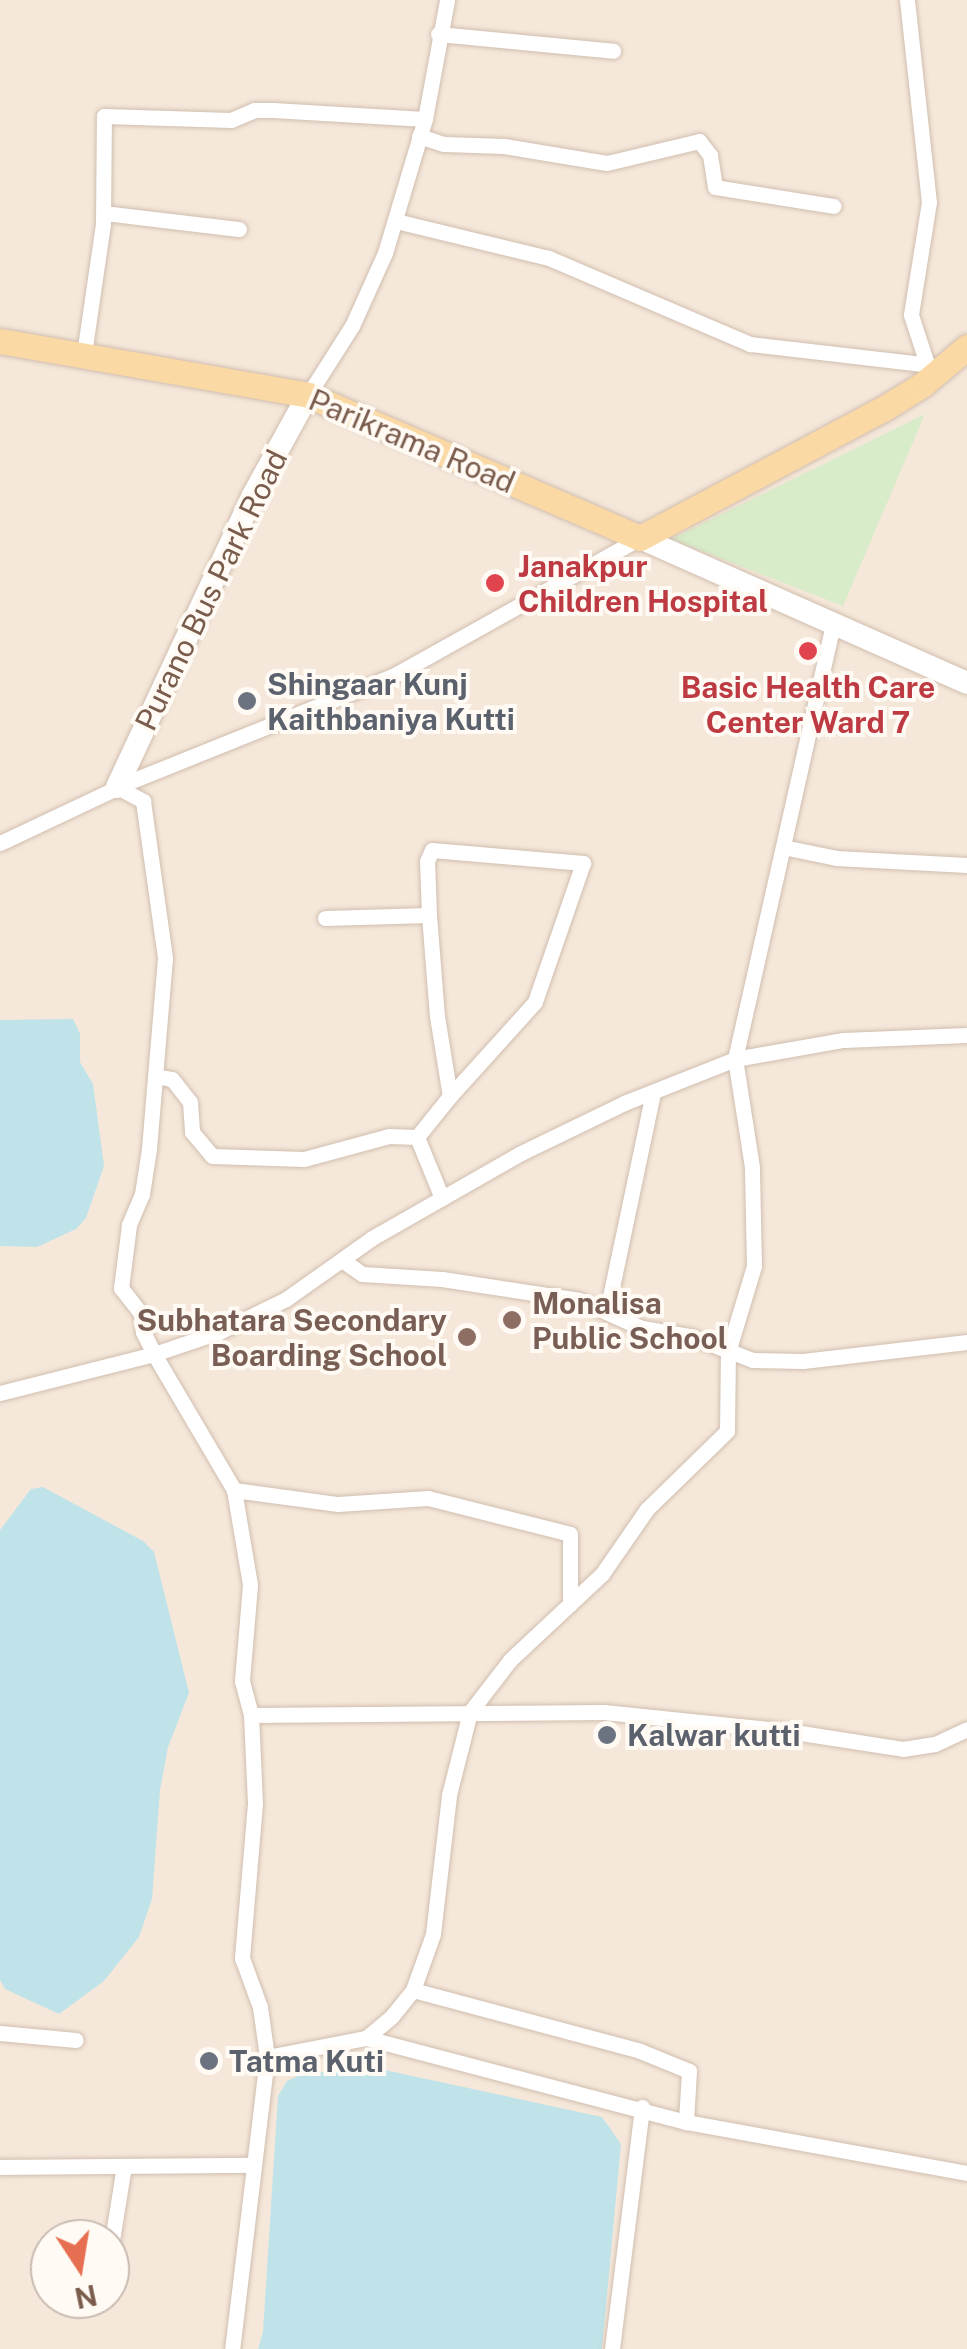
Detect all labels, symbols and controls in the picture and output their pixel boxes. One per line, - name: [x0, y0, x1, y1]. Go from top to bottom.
- street label: Parikrama Road: [304, 381, 520, 501]
- street label: Purano Bus Park Road: [127, 444, 295, 736]
- place label: Janakpur Children Hospital: [518, 548, 768, 618]
- marker: Janakpur Children Hospital: [482, 570, 508, 596]
- marker: Basic Health Care Center Ward 7: [795, 638, 821, 664]
- place label: Shingaar Kunj Kaithbaniya Kutti: [267, 666, 515, 736]
- place label: Basic Health Care Center Ward 7: [681, 669, 935, 740]
- marker: Shingaar Kunj Kaithbaniya Kutti: [236, 690, 258, 712]
- place label: Monalisa Public School: [532, 1285, 728, 1356]
- place label: Subhatara Secondary Boarding School: [137, 1302, 447, 1372]
- marker: Monalisa Public School: [501, 1309, 523, 1331]
- marker: Subhatara Secondary Boarding School: [456, 1326, 478, 1348]
- place label: Kalwar kutti: [627, 1717, 800, 1753]
- marker: Kalwar kutti: [596, 1724, 618, 1746]
- place label: Tatma Kuti: [229, 2043, 384, 2079]
- marker: Tatma Kuti: [198, 2050, 220, 2072]
- north arrow: [30, 2219, 130, 2319]
- text: N: [72, 2278, 100, 2315]

